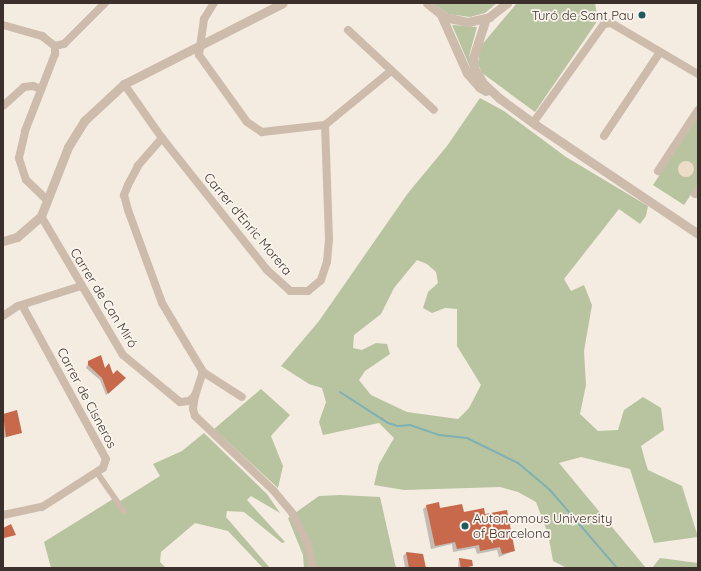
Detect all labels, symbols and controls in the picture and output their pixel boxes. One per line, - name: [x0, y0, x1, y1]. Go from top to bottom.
- place label: Turó de Sant Pau: [532, 7, 634, 23]
- marker: Turó de Sant Pau: [637, 10, 647, 20]
- street label: Carrer d'Enric Morera: [201, 170, 295, 278]
- street label: Carrer de Can Miró: [67, 245, 141, 351]
- street label: Carrer de Cisneros: [54, 345, 120, 451]
- place label: Autonomous University of Barcelona: [473, 511, 612, 542]
- marker: Autonomous University of Barcelona: [460, 521, 470, 531]

